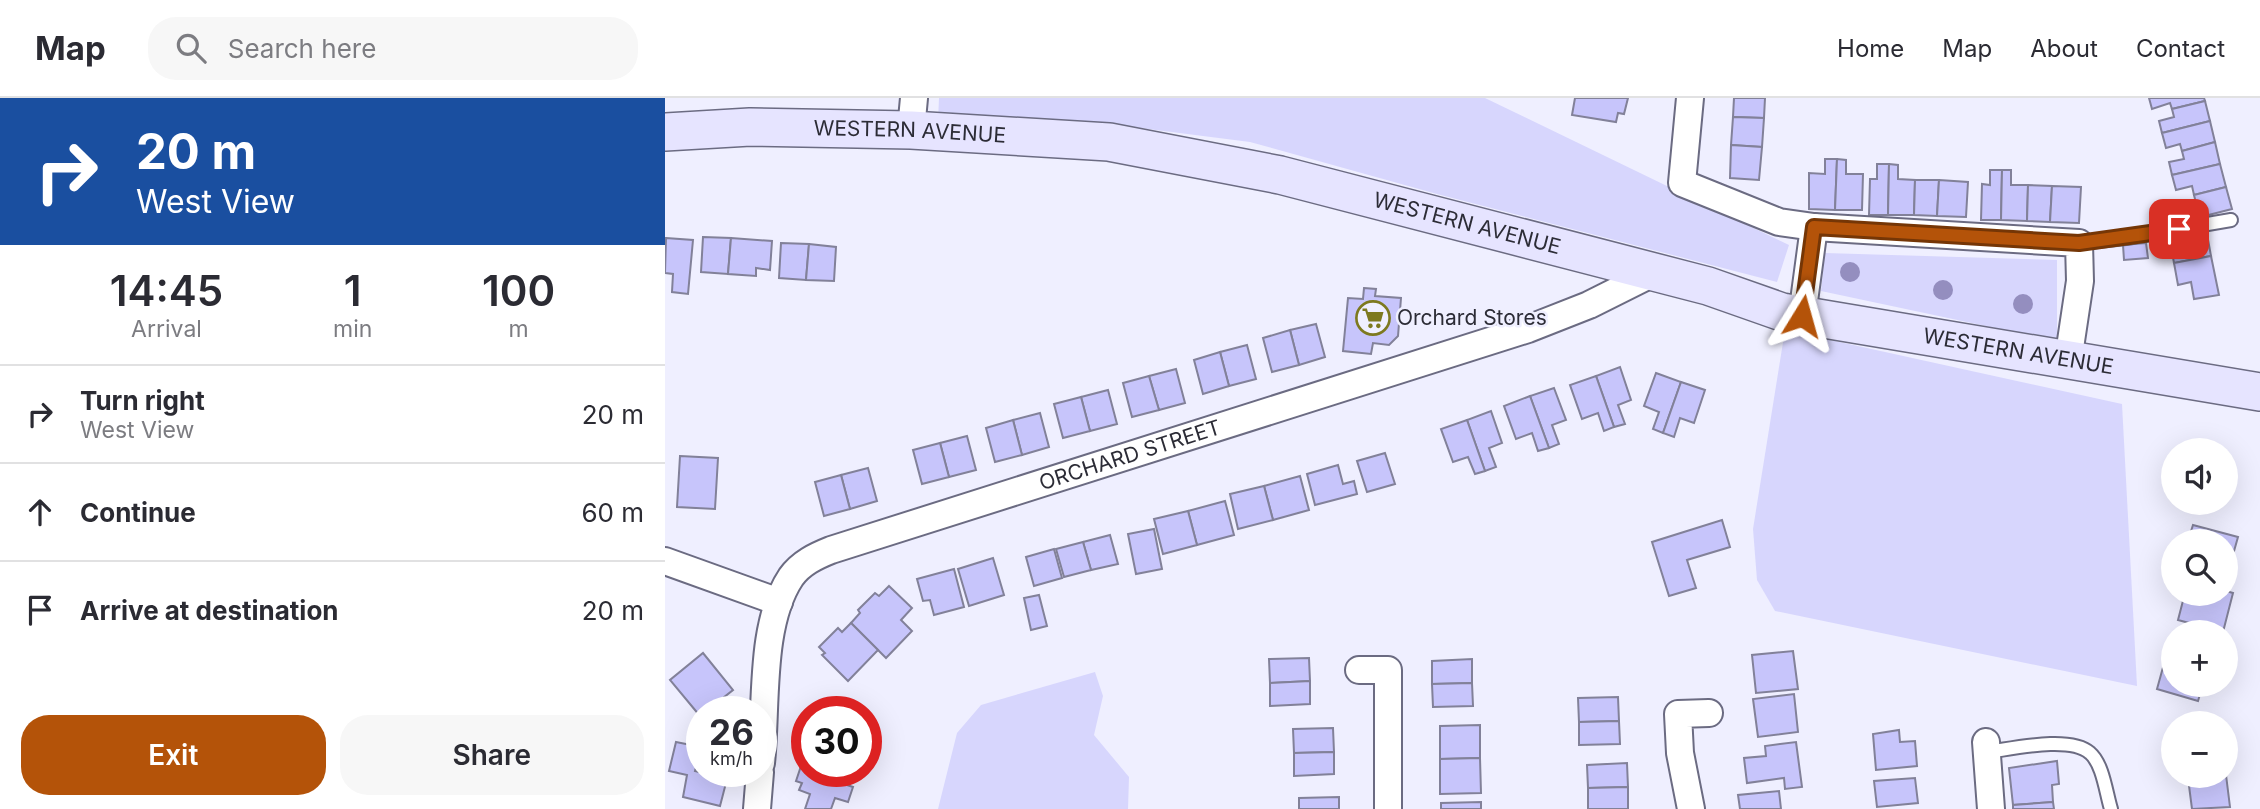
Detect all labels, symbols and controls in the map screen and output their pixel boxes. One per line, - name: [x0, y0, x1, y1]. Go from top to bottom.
- search box: [148, 17, 638, 80]
- text: Map: [35, 28, 106, 68]
- icon: search: [172, 29, 210, 67]
- text: Search here: [228, 33, 376, 64]
- text: Home: [1837, 34, 1904, 63]
- text: Map: [1942, 34, 1992, 63]
- text: About: [2030, 34, 2098, 63]
- text: Contact: [2136, 34, 2225, 63]
- street label: WESTERN AVENUE: [813, 115, 1007, 148]
- text: 20 m: [136, 122, 256, 181]
- icon: right: [21, 126, 112, 217]
- text: West View: [136, 182, 295, 221]
- street label: WESTERN AVENUE: [1371, 187, 1564, 259]
- pin: [2149, 199, 2209, 259]
- icon: arrive: [2160, 210, 2198, 248]
- text: 14:45: [110, 265, 223, 316]
- text: 1: [344, 265, 362, 316]
- text: 100: [482, 265, 555, 316]
- position arrow: [1765, 279, 1839, 353]
- supermarket icon: Orchard Stores: [1354, 299, 1392, 337]
- place label: Orchard Stores: [1397, 305, 1547, 330]
- text: Arrival: [131, 315, 202, 343]
- text: min: [333, 315, 372, 343]
- text: m: [509, 315, 529, 343]
- street label: WESTERN AVENUE: [1921, 323, 2116, 379]
- text: Turn right: [80, 385, 205, 416]
- icon: right: [21, 395, 59, 433]
- text: 20 m: [582, 399, 644, 430]
- street label: ORCHARD STREET: [1036, 414, 1224, 495]
- text: West View: [80, 416, 194, 444]
- map controls: [2161, 438, 2238, 788]
- button: sound: [2161, 438, 2238, 515]
- icon: ahead: [21, 493, 59, 531]
- text: Continue: [80, 497, 196, 528]
- text: 60 m: [581, 497, 644, 528]
- button: search: [2161, 529, 2238, 606]
- icon: arrive: [21, 591, 59, 629]
- text: Arrive at destination: [80, 595, 339, 626]
- text: 20 m: [582, 595, 644, 626]
- button: +: [2161, 620, 2238, 697]
- speed limit sign: 30: [791, 696, 882, 787]
- text: 26: [709, 711, 754, 753]
- button: −: [2161, 711, 2238, 788]
- button: Exit: [21, 715, 326, 795]
- button: Share: [340, 715, 644, 795]
- text: km/h: [710, 748, 753, 769]

